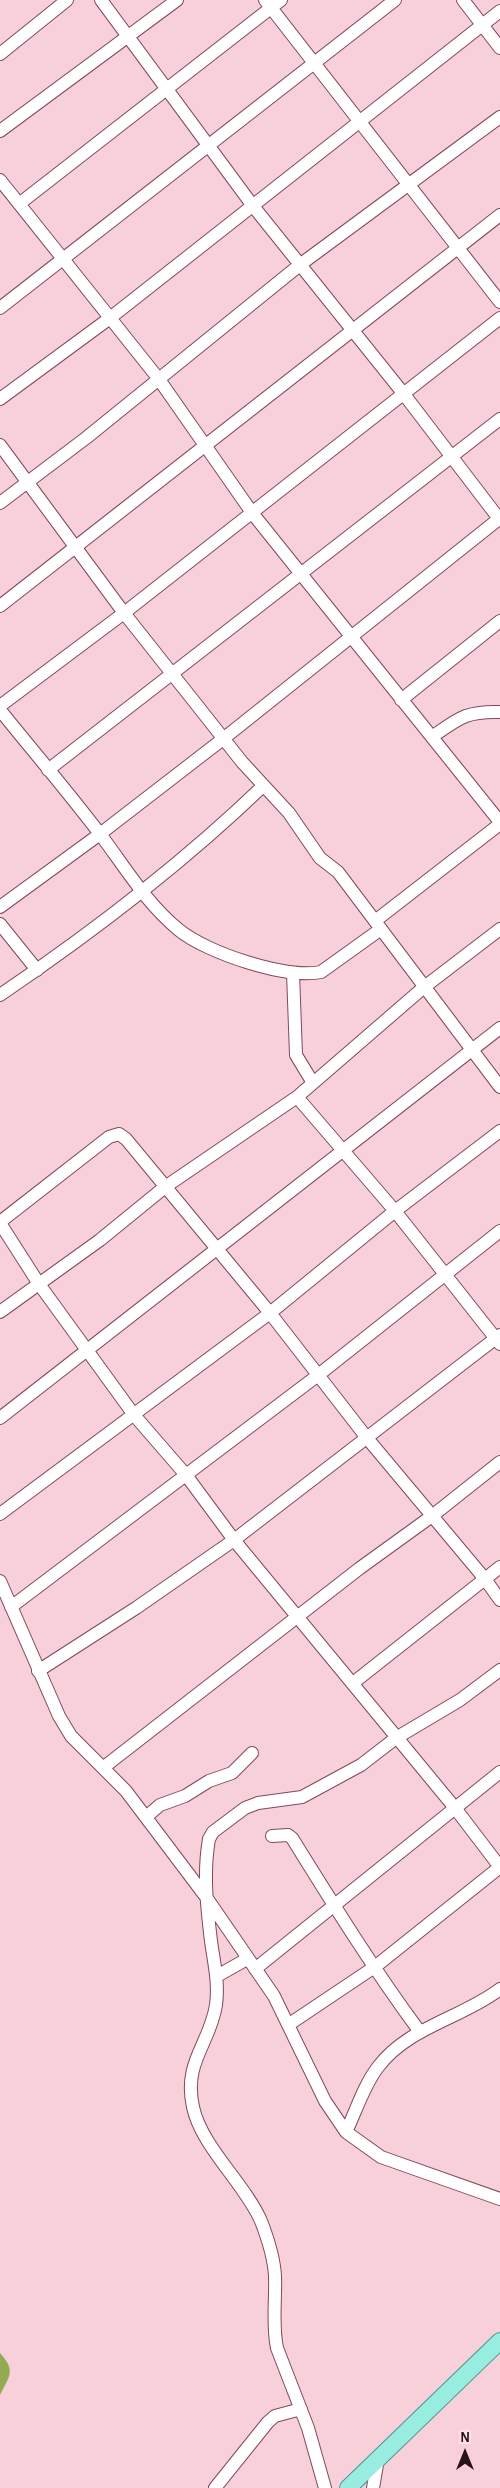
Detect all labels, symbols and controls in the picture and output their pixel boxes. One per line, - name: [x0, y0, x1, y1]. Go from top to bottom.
- north arrow: [440, 2428, 490, 2478]
- text: N: [460, 2431, 470, 2445]

